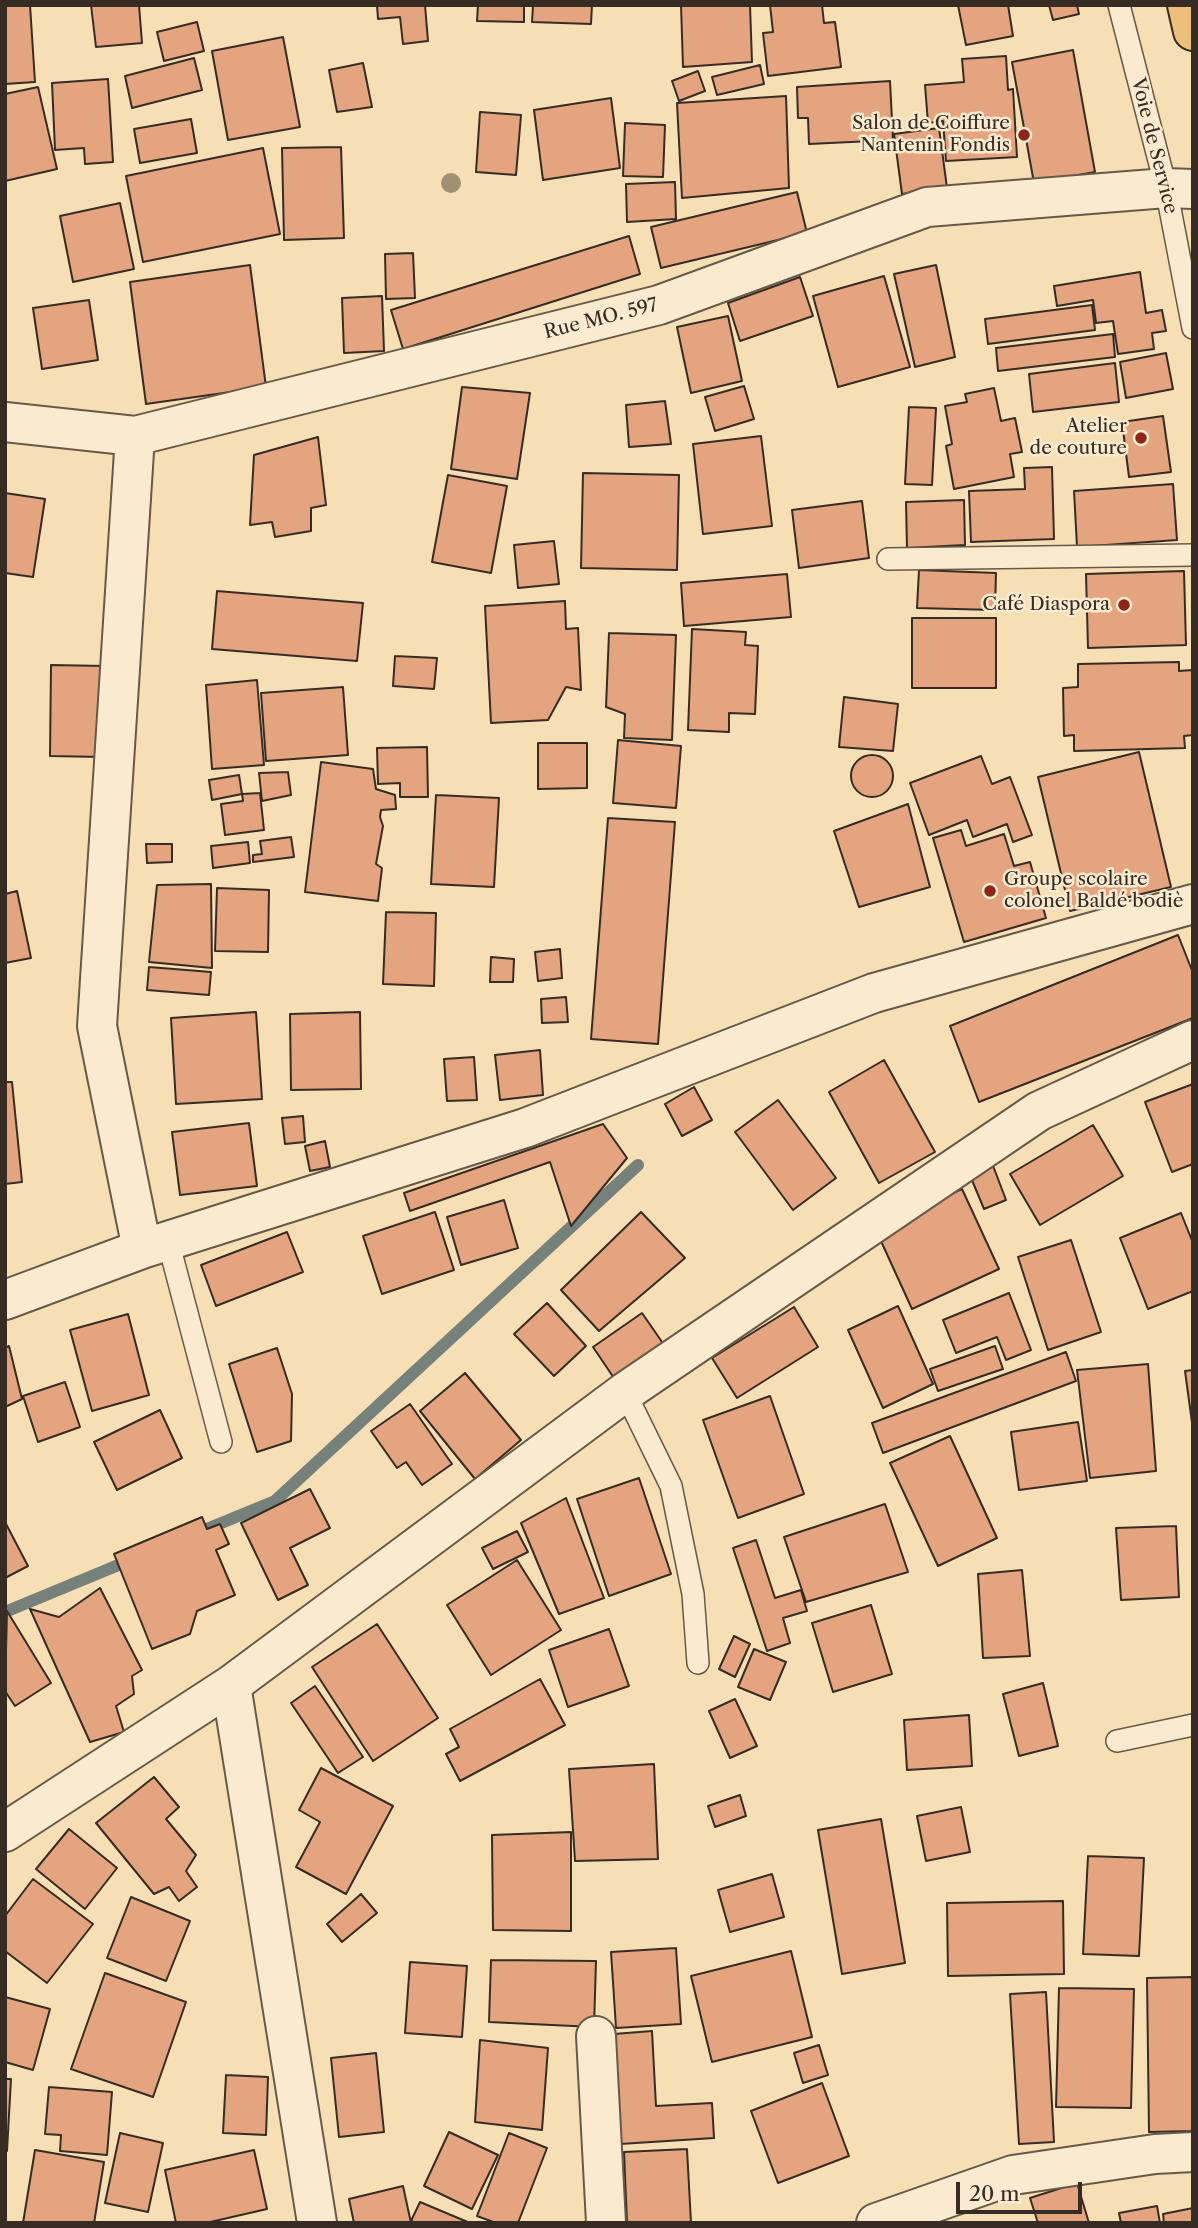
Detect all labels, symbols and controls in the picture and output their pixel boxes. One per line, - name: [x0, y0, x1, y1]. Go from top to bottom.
- street label: Voie de Service: [1126, 76, 1182, 216]
- place label: Salon de Coiffure Nantenin Fondis: [852, 113, 1010, 157]
- marker: Salon de Coiffure Nantenin Fondis: [1016, 127, 1032, 143]
- street label: Rue MO. 597: [542, 294, 660, 344]
- place label: Atelier de couture: [1030, 416, 1127, 460]
- marker: Atelier de couture: [1133, 430, 1149, 446]
- place label: Café Diaspora: [982, 594, 1110, 616]
- marker: Café Diaspora: [1116, 597, 1132, 613]
- place label: Groupe scolaire colonel Baldé bodiè: [1004, 869, 1183, 913]
- marker: Groupe scolaire colonel Baldé bodiè: [982, 883, 998, 899]
- scale bar: [960, 2168, 1086, 2212]
- text: 20 m: [969, 2181, 1020, 2206]

